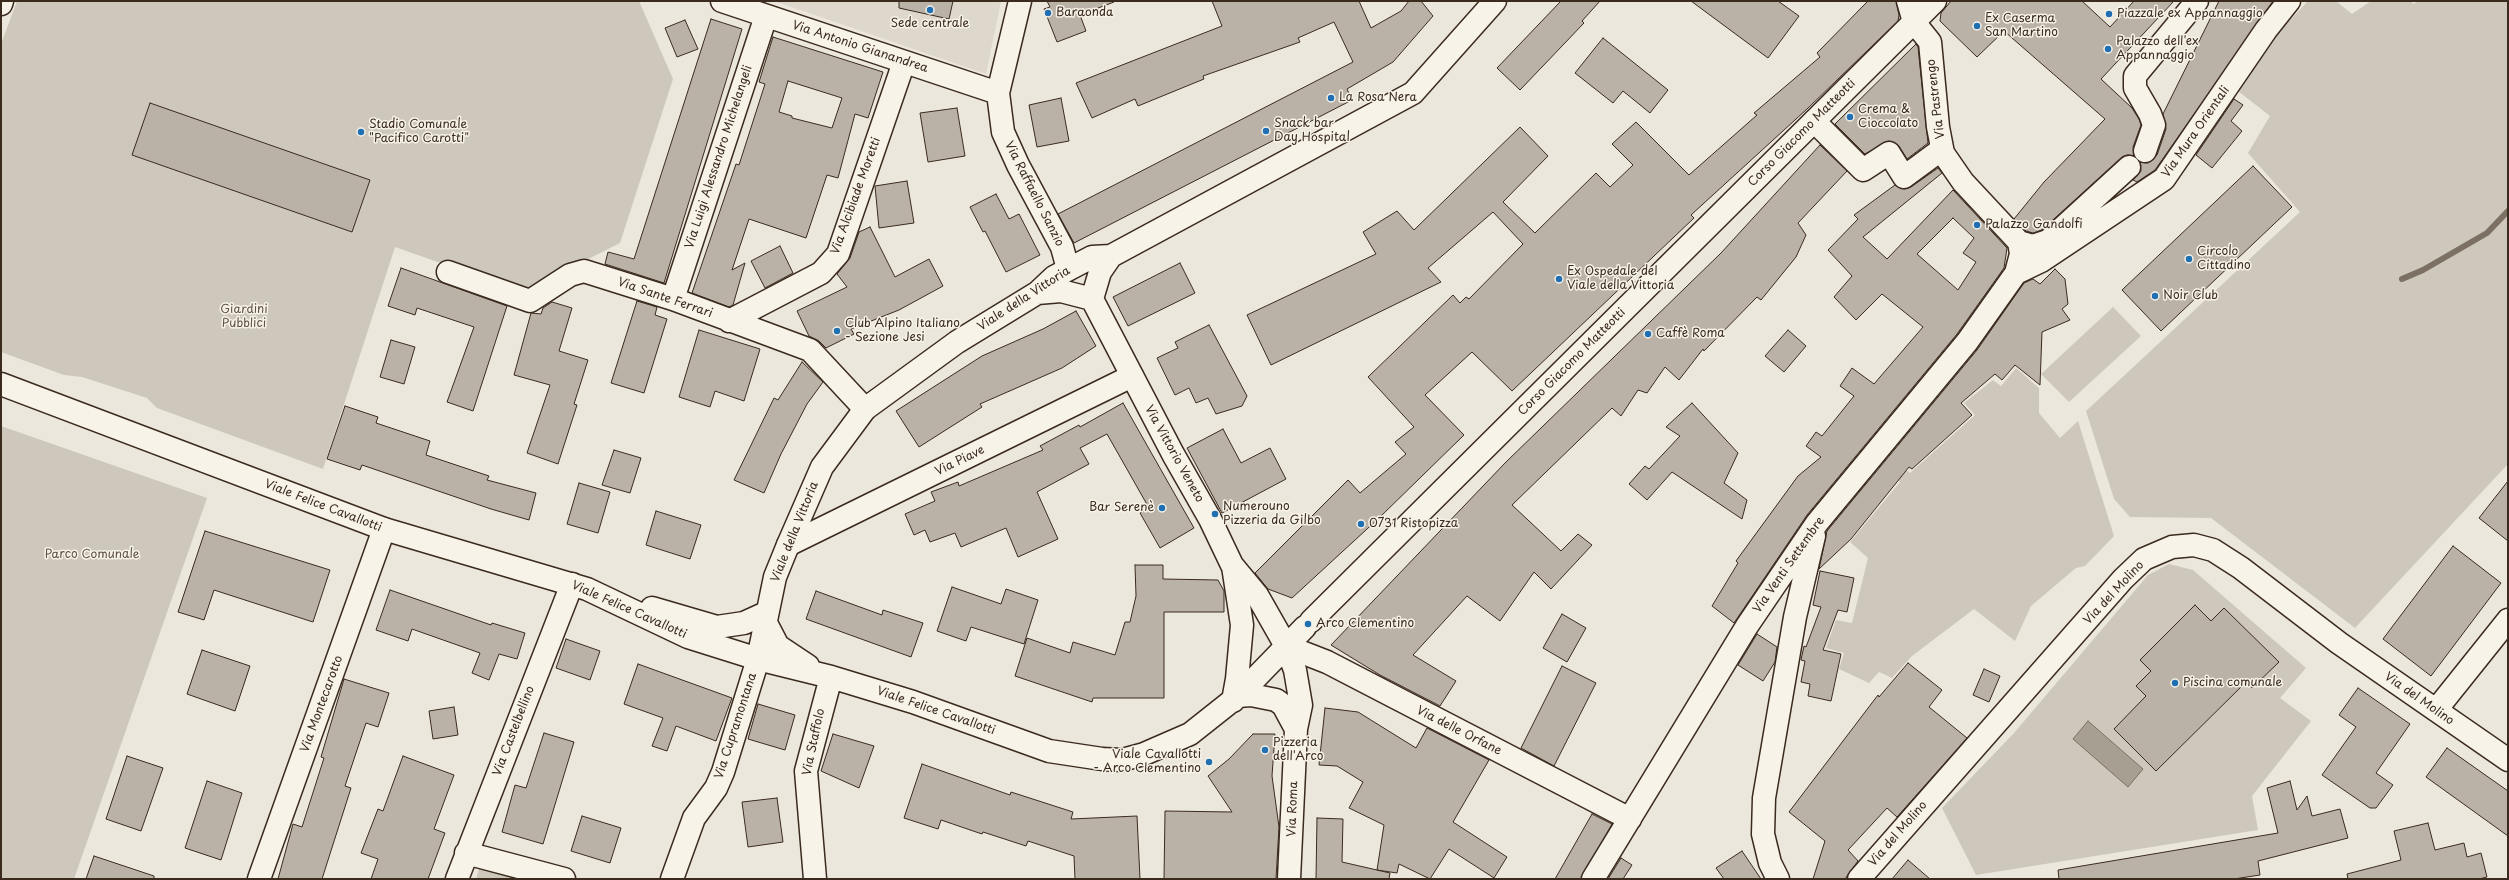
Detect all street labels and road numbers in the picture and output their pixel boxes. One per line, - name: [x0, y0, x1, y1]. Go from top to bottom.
- street label: Via Antonio Gianandrea: [790, 18, 930, 76]
- street label: Via Pastrengo: [1924, 58, 1948, 140]
- street label: Via Luigi Alessandro Michelangeli: [683, 64, 755, 250]
- street label: Corso Giacomo Matteotti: [1745, 76, 1859, 190]
- street label: Via Mura Orientali: [2159, 84, 2233, 180]
- street label: Via Alcibiade Moretti: [828, 136, 884, 256]
- street label: Via Raffaello Sanzio: [1001, 139, 1067, 249]
- street label: Viale della Vittoria: [975, 264, 1073, 334]
- street label: Via Sante Ferrari: [616, 275, 714, 321]
- street label: Corso Giacomo Matteotti: [1515, 305, 1629, 419]
- street label: Via Vittorio Veneto: [1141, 403, 1207, 505]
- street label: Via Piave: [933, 443, 987, 479]
- street label: Viale Felice Cavallotti: [262, 477, 384, 535]
- street label: Viale della Vittoria: [768, 480, 822, 584]
- street label: Via Venti Settembre: [1750, 514, 1828, 616]
- street label: Via del Molino: [2081, 558, 2147, 628]
- street label: Viale Felice Cavallotti: [569, 578, 689, 642]
- street label: Via Montecarotto: [298, 654, 346, 754]
- street label: Via del Molino: [2381, 670, 2457, 728]
- street label: Via Cupramontana: [712, 671, 760, 781]
- street label: Via Castelbellino: [490, 684, 538, 778]
- street label: Viale Felice Cavallotti: [875, 684, 997, 738]
- street label: Via delle Orfane: [1414, 703, 1504, 759]
- street label: Via Staffolo: [800, 707, 828, 777]
- street label: Via Roma: [1285, 781, 1301, 837]
- street label: Via del Molino: [1866, 798, 1930, 870]

